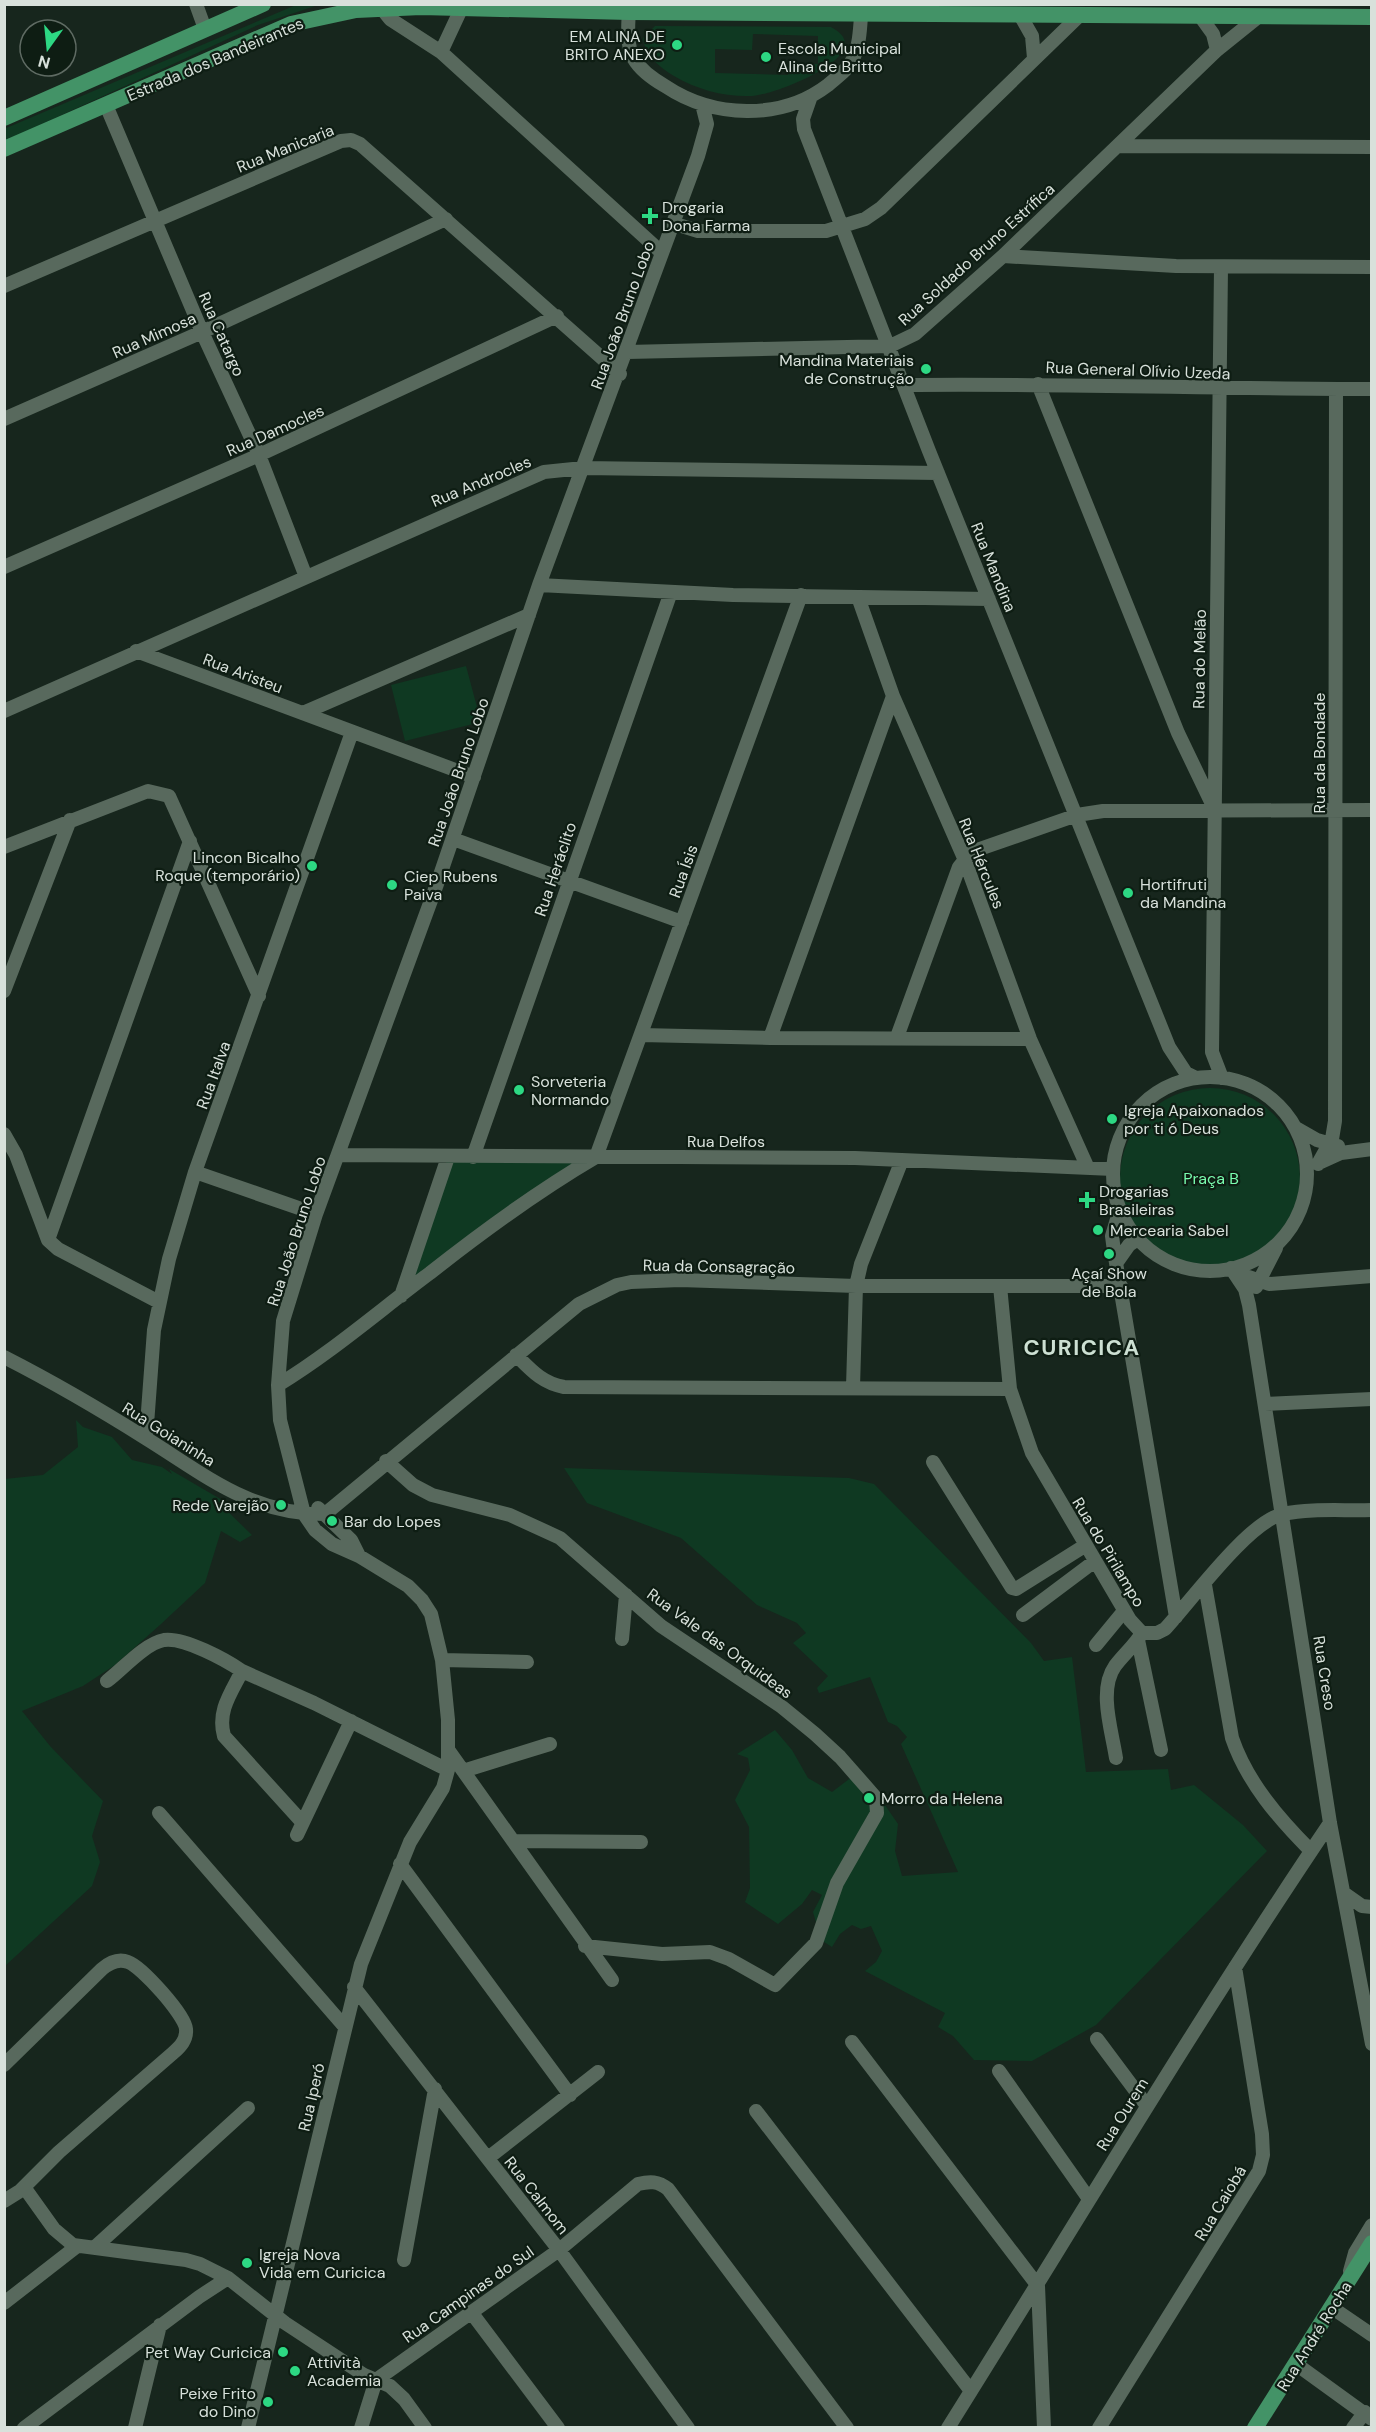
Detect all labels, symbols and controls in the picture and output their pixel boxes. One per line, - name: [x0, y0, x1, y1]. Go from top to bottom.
- street label: Estrada dos Bandeirantes: [124, 13, 307, 106]
- north arrow: [18, 18, 78, 78]
- place label: EM ALINA DE BRITO ANEXO: [565, 26, 665, 65]
- marker: EM ALINA DE BRITO ANEXO: [670, 38, 684, 52]
- place label: Escola Municipal Alina de Britto: [778, 38, 901, 77]
- text: N: [36, 50, 53, 74]
- marker: Escola Municipal Alina de Britto: [759, 50, 773, 64]
- street label: Rua Manicaria: [233, 119, 337, 178]
- street label: Rua Soldado Bruno Estrífica: [894, 178, 1059, 330]
- place label: Drogaria Dona Farma: [662, 197, 750, 236]
- marker: Drogaria Dona Farma: [643, 209, 657, 223]
- street label: Rua João Bruno Lobo: [586, 238, 659, 392]
- street label: Rua Catargo: [194, 289, 250, 380]
- street label: Rua Mimosa: [109, 308, 199, 363]
- place label: Mandina Materiais de Construção: [779, 350, 914, 389]
- street label: Rua General Olívio Uzeda: [1045, 357, 1231, 384]
- marker: Mandina Materiais de Construção: [919, 362, 933, 376]
- street label: Rua Damocles: [223, 400, 327, 461]
- street label: Rua Androcles: [428, 451, 534, 512]
- street label: Rua Mandina: [966, 519, 1021, 615]
- street label: Rua do Melão: [1188, 609, 1211, 709]
- street label: Rua Aristeu: [200, 649, 286, 698]
- street label: Rua da Bondade: [1309, 693, 1330, 813]
- street label: Rua João Bruno Lobo: [423, 695, 494, 849]
- street label: Rua Hércules: [954, 815, 1009, 912]
- street label: Rua Heráclito: [530, 819, 581, 919]
- street label: Rua Ísis: [664, 842, 703, 901]
- place label: Lincon Bicalho Roque (temporário): [155, 847, 300, 886]
- marker: Lincon Bicalho Roque (temporário): [305, 859, 319, 873]
- place label: Ciep Rubens Paiva: [404, 866, 498, 905]
- place label: Hortifruti da Mandina: [1140, 874, 1226, 913]
- marker: Ciep Rubens Paiva: [385, 878, 399, 892]
- marker: Hortifruti da Mandina: [1121, 886, 1135, 900]
- street label: Rua Italva: [192, 1038, 235, 1112]
- place label: Sorveteria Normando: [531, 1071, 609, 1110]
- marker: Sorveteria Normando: [512, 1083, 526, 1097]
- place label: Igreja Apaixonados por ti ó Deus: [1124, 1100, 1264, 1139]
- marker: Igreja Apaixonados por ti ó Deus: [1105, 1112, 1119, 1126]
- street label: Rua Delfos: [687, 1131, 765, 1152]
- street label: Rua João Bruno Lobo: [262, 1154, 331, 1309]
- park label: Praça B: [1183, 1168, 1239, 1189]
- place label: Drogarias Brasileiras: [1099, 1181, 1174, 1220]
- marker: Drogarias Brasileiras: [1080, 1193, 1094, 1207]
- place label: Mercearia Sabel: [1110, 1220, 1228, 1241]
- marker: Mercearia Sabel: [1091, 1223, 1105, 1237]
- marker: Açaí Show de Bola: [1102, 1247, 1116, 1261]
- street label: Rua da Consagração: [643, 1255, 795, 1278]
- place label: Açaí Show de Bola: [1071, 1263, 1147, 1302]
- district label: CURICICA: [1023, 1333, 1141, 1362]
- street label: Rua Goianinha: [118, 1397, 219, 1471]
- street label: Rua do Pirilampo: [1068, 1494, 1150, 1611]
- place label: Rede Varejão: [172, 1495, 269, 1516]
- marker: Rede Varejão: [274, 1498, 288, 1512]
- place label: Bar do Lopes: [344, 1511, 441, 1532]
- marker: Bar do Lopes: [325, 1514, 339, 1528]
- street label: Rua Vale das Orquideas: [643, 1583, 797, 1703]
- street label: Rua Creso: [1308, 1634, 1341, 1712]
- place label: Morro da Helena: [881, 1788, 1003, 1809]
- marker: Morro da Helena: [862, 1791, 876, 1805]
- street label: Rua Iperó: [293, 2061, 330, 2133]
- street label: Rua Ourem: [1092, 2074, 1153, 2155]
- street label: Rua Calmom: [500, 2152, 574, 2239]
- street label: Rua Caiobá: [1190, 2162, 1251, 2245]
- street label: Rua Campinas do Sul: [398, 2241, 538, 2348]
- place label: Igreja Nova Vida em Curicica: [259, 2244, 385, 2283]
- marker: Igreja Nova Vida em Curicica: [240, 2256, 254, 2270]
- street label: Rua André Rocha: [1272, 2277, 1357, 2395]
- place label: Pet Way Curicica: [145, 2342, 271, 2363]
- marker: Pet Way Curicica: [276, 2345, 290, 2359]
- place label: Attività Academia: [307, 2352, 381, 2391]
- marker: Attività Academia: [288, 2364, 302, 2378]
- place label: Peixe Frito do Dino: [179, 2383, 256, 2422]
- marker: Peixe Frito do Dino: [261, 2395, 275, 2409]

